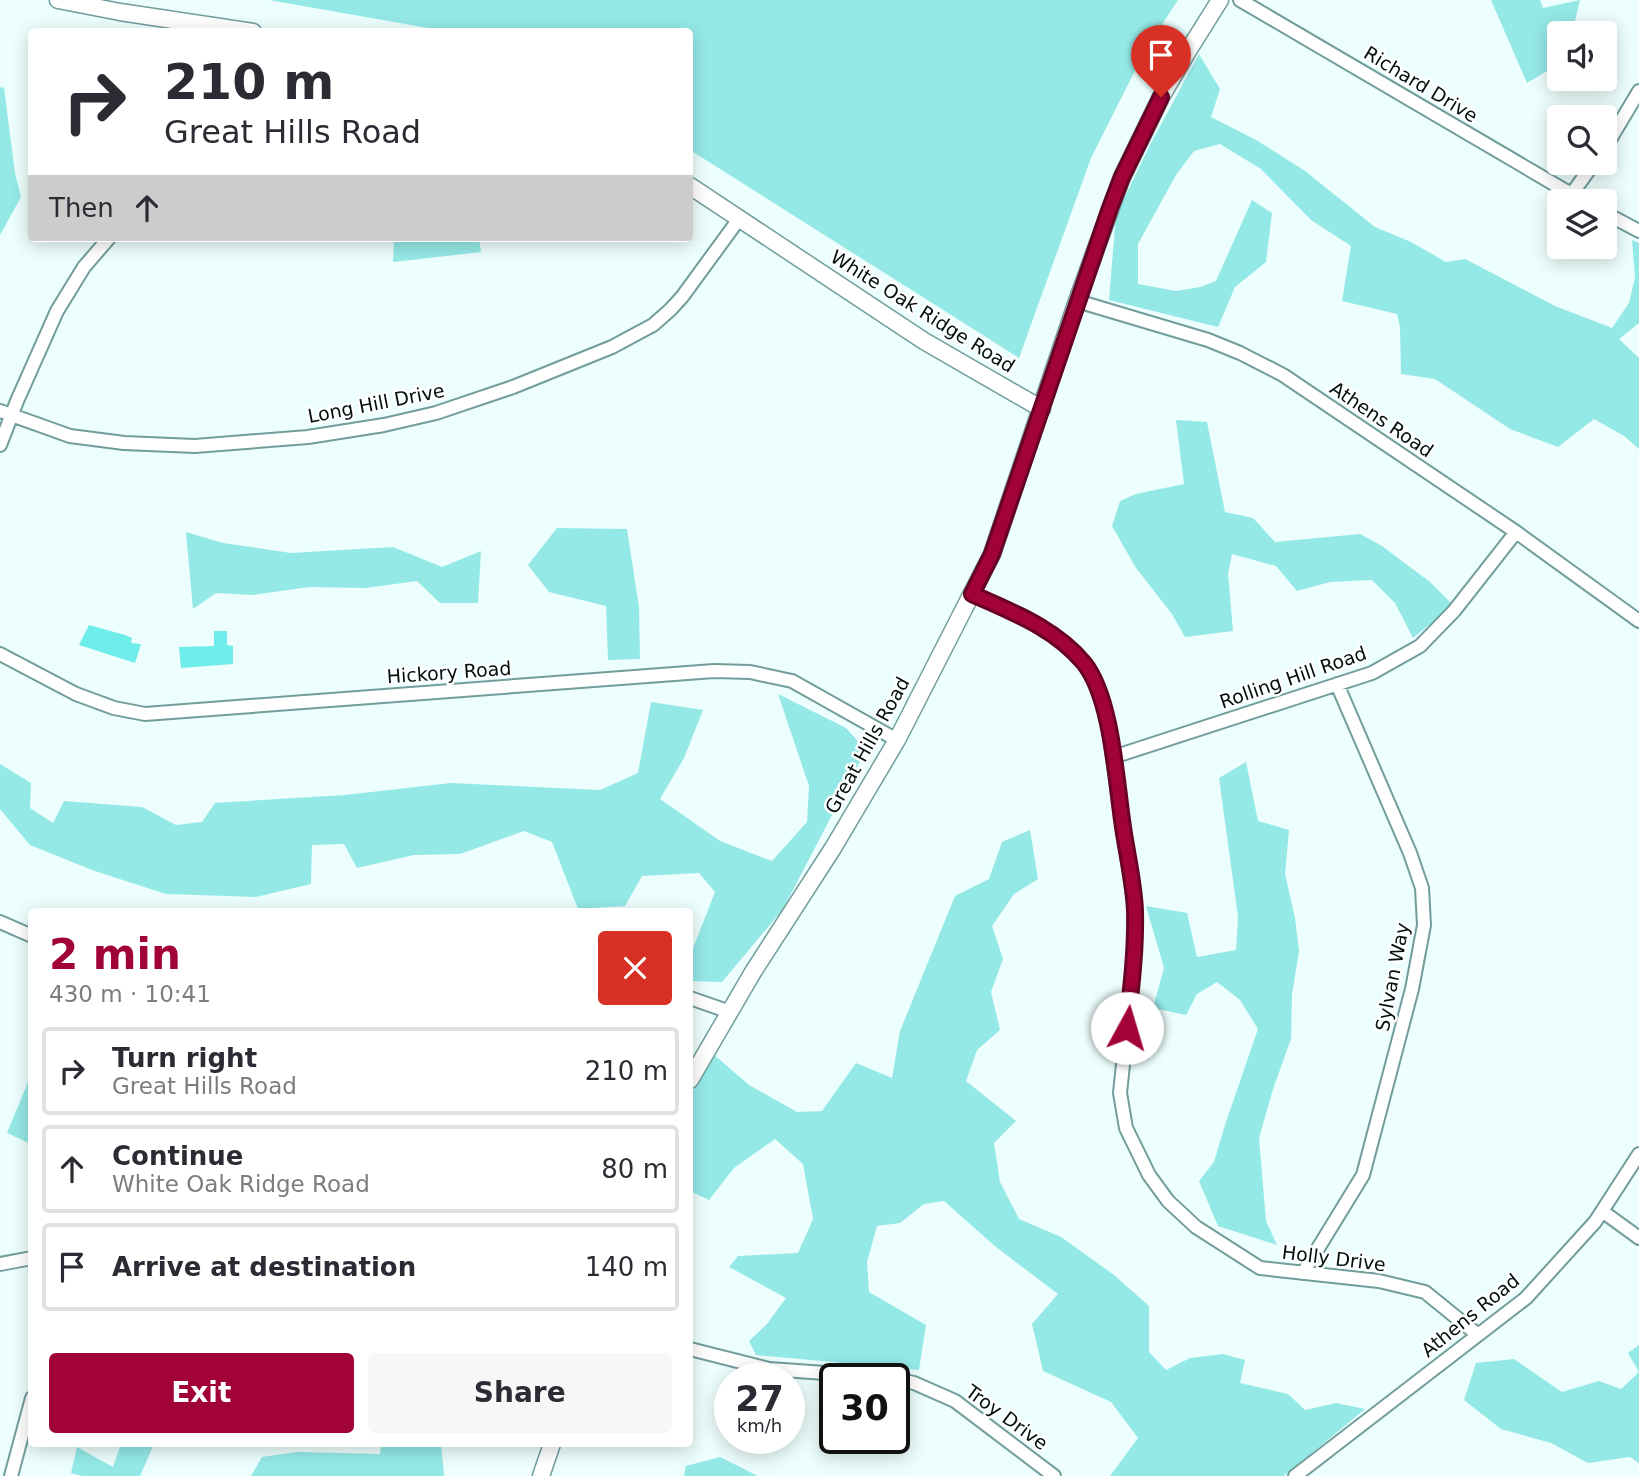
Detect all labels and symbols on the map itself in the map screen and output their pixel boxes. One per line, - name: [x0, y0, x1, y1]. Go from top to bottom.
- pin: [1131, 25, 1191, 97]
- street label: Richard Drive: [1360, 41, 1482, 127]
- street label: White Oak Ridge Road: [827, 245, 1019, 377]
- street label: Athens Road: [1326, 376, 1438, 462]
- street label: Long Hill Drive: [306, 379, 446, 427]
- street label: Rolling Hill Road: [1217, 642, 1369, 712]
- street label: Hickory Road: [386, 657, 512, 687]
- street label: Great Hills Road: [820, 673, 914, 817]
- street label: Sylvan Way: [1371, 921, 1413, 1033]
- position arrow: [1090, 991, 1164, 1065]
- street label: Holly Drive: [1281, 1241, 1387, 1275]
- street label: Athens Road: [1417, 1269, 1523, 1361]
- speed limit sign: 30: [819, 1363, 910, 1454]
- street label: Troy Drive: [961, 1379, 1052, 1454]

